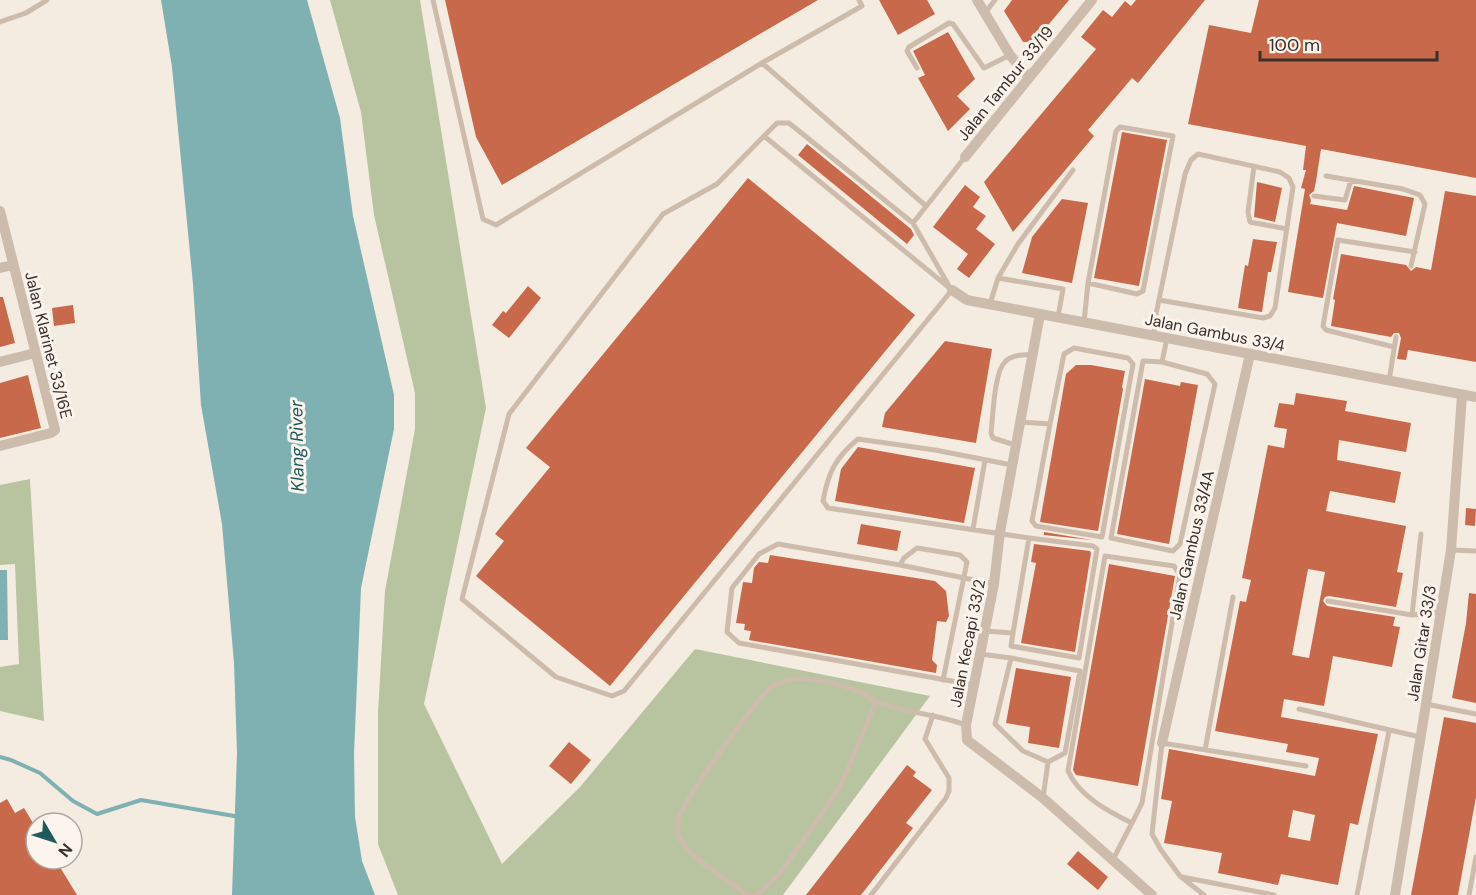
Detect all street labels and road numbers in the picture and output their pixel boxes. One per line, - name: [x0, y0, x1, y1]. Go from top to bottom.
- street label: Jalan Tambur 33/19: [953, 22, 1058, 145]
- street label: Jalan Klarinet 33/16E: [20, 269, 77, 421]
- street label: Jalan Gambus 33/4: [1143, 309, 1287, 356]
- street label: Jalan Gambus 33/4A: [1164, 468, 1219, 622]
- street label: Jalan Kecapi 33/2: [945, 577, 990, 709]
- street label: Jalan Gitar 33/3: [1402, 584, 1441, 702]

